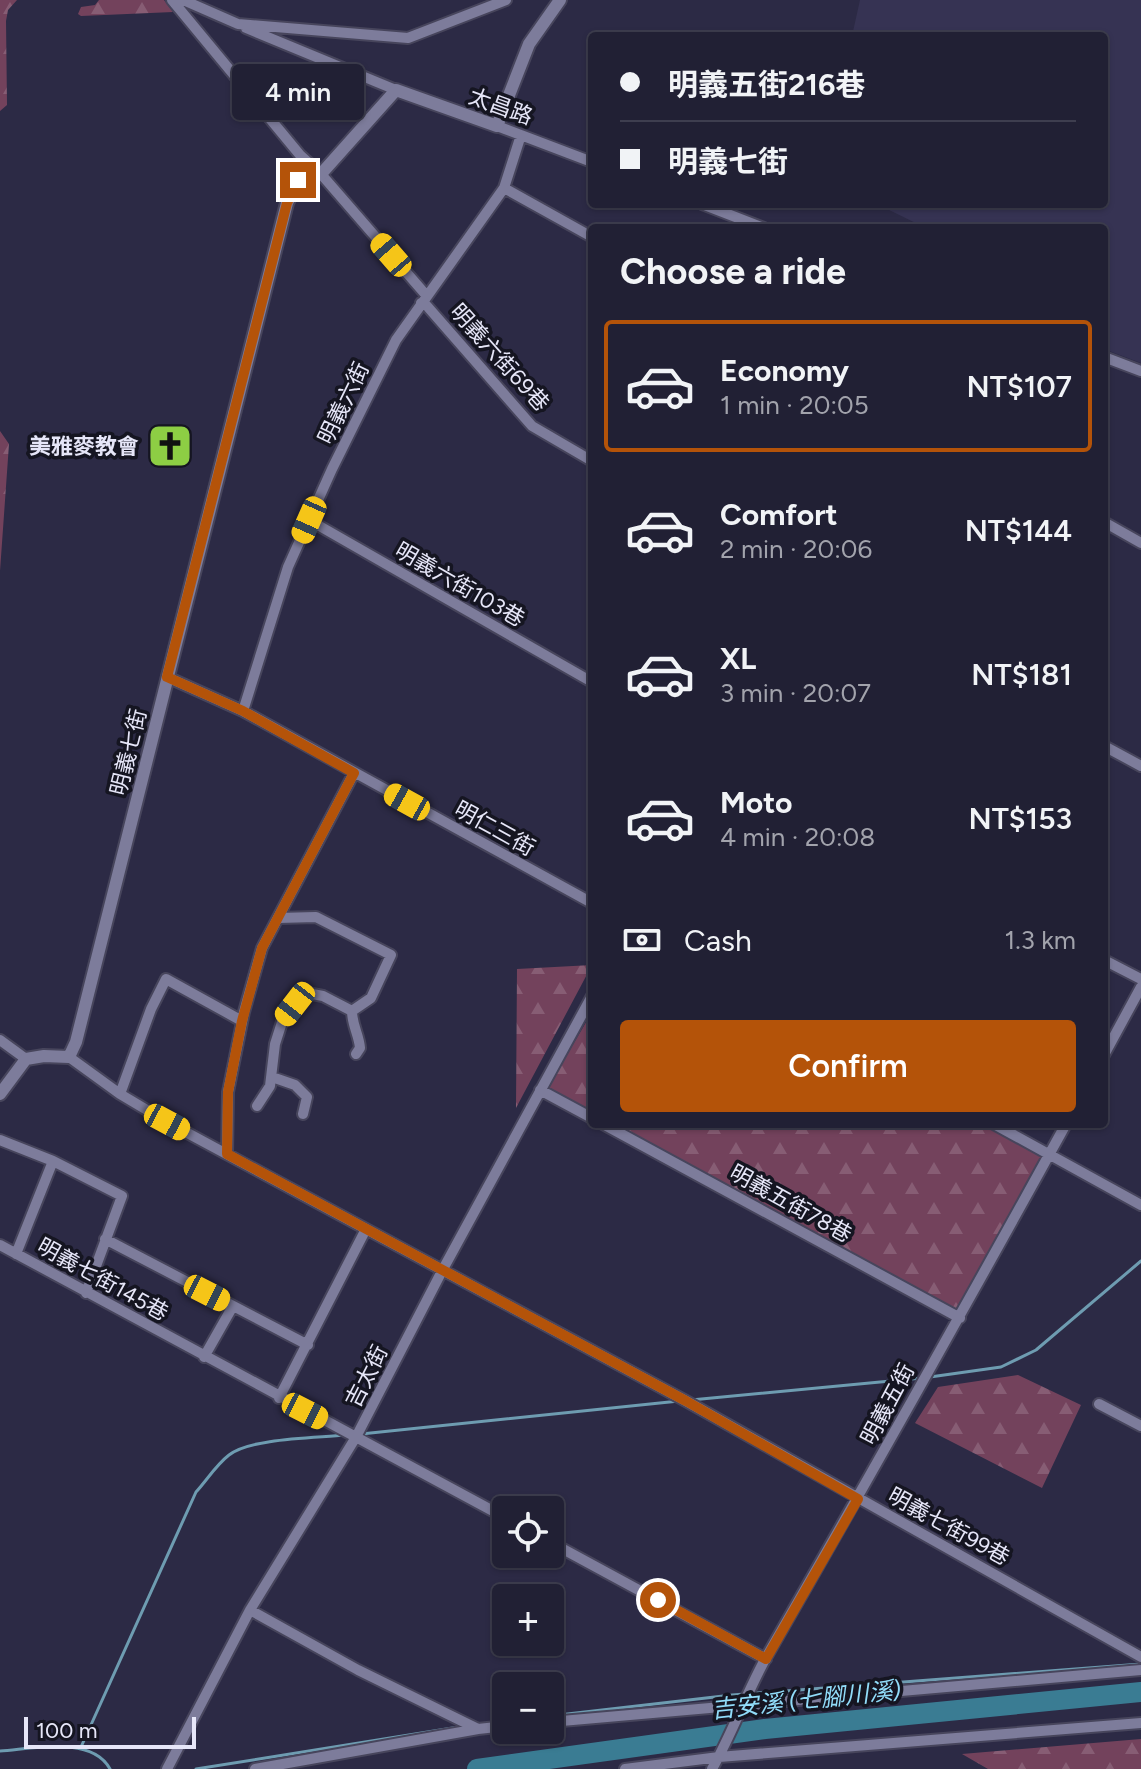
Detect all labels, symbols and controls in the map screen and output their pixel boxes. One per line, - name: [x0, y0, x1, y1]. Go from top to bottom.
- callout: 4 min: [232, 64, 364, 120]
- text: 明義五街216巷: [668, 66, 865, 103]
- text: 4 min: [265, 76, 331, 108]
- street label: 太昌路: [465, 82, 536, 130]
- text: 明義七街: [668, 143, 788, 180]
- route end: [280, 162, 316, 198]
- car: [366, 229, 416, 281]
- text: Choose a ride: [620, 250, 846, 293]
- street label: 明義六街69巷: [444, 298, 555, 416]
- icon: car: [624, 350, 696, 422]
- text: Economy: [720, 352, 849, 389]
- street label: 明義六街: [312, 358, 375, 449]
- text: NT$107: [967, 368, 1072, 405]
- text: 1 min · 20:05: [720, 389, 869, 421]
- church icon: 美雅麥教會: [146, 422, 194, 470]
- place label: 美雅麥教會: [29, 433, 139, 460]
- car: [288, 493, 330, 547]
- icon: car: [624, 494, 696, 566]
- text: Comfort: [720, 496, 838, 533]
- text: NT$144: [965, 512, 1072, 549]
- text: 2 min · 20:06: [720, 533, 872, 565]
- street label: 明義六街103巷: [390, 536, 529, 632]
- icon: car: [624, 638, 696, 710]
- text: XL: [720, 640, 756, 677]
- text: NT$181: [971, 656, 1072, 693]
- text: 3 min · 20:07: [720, 677, 871, 709]
- street label: 明義七街: [105, 706, 152, 798]
- car: [380, 780, 434, 824]
- icon: car: [624, 782, 696, 854]
- text: Moto: [720, 784, 792, 821]
- street label: 明仁三街: [450, 795, 540, 862]
- text: NT$153: [968, 800, 1072, 837]
- text: 4 min · 20:08: [720, 821, 875, 853]
- icon: cash: [620, 918, 664, 962]
- text: Cash: [684, 922, 752, 959]
- text: 1.3 km: [1005, 924, 1076, 956]
- car: [271, 978, 319, 1030]
- button: Confirm: [620, 1020, 1076, 1112]
- car: [140, 1100, 194, 1144]
- street label: 明義五街78巷: [725, 1159, 856, 1248]
- street label: 明義七街145巷: [33, 1232, 173, 1326]
- car: [180, 1271, 234, 1315]
- street label: 吉太街: [339, 1341, 393, 1412]
- street label: 明義五街: [855, 1359, 920, 1449]
- car: [278, 1389, 332, 1433]
- street label: 明義七街99巷: [883, 1482, 1014, 1571]
- map controls: [492, 1496, 564, 1744]
- button: locate: [492, 1496, 564, 1568]
- route start: [640, 1582, 676, 1618]
- button: +: [492, 1584, 564, 1656]
- button: −: [492, 1672, 564, 1744]
- water label: 吉安溪 (七腳川溪): [709, 1675, 902, 1724]
- scale bar: [24, 1713, 196, 1749]
- text: 100 m: [36, 1717, 97, 1744]

